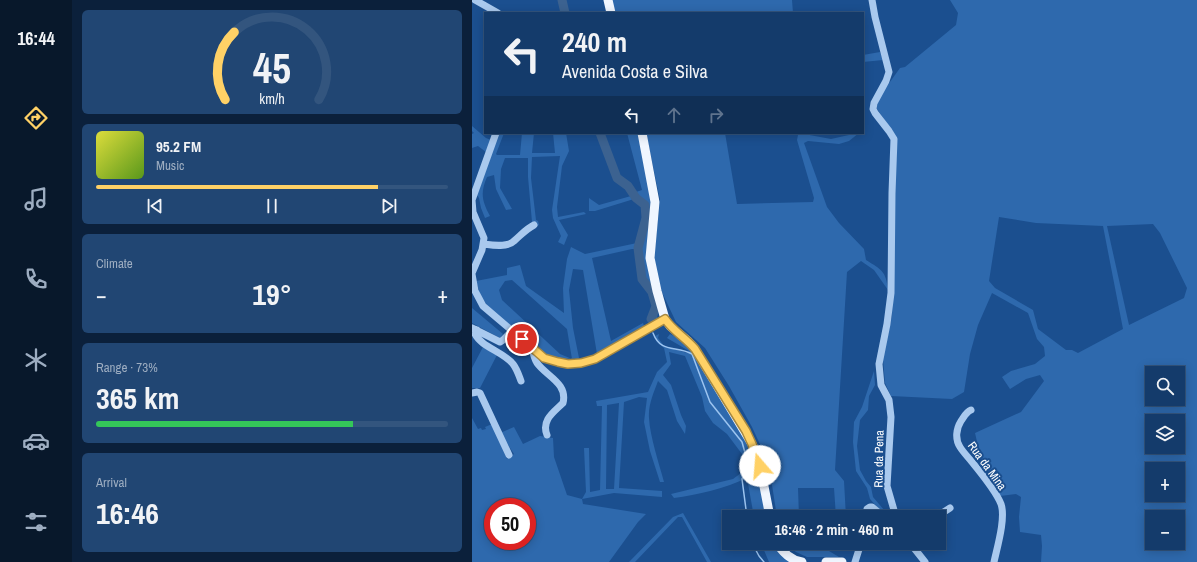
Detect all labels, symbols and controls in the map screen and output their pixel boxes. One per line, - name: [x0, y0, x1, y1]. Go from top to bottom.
- text: 240 m: [562, 23, 627, 61]
- text: 16:44: [17, 26, 55, 51]
- icon: left: [496, 28, 548, 80]
- text: 45: [253, 40, 291, 96]
- text: Avenida Costa e Silva: [562, 59, 708, 84]
- text: km/h: [259, 89, 285, 108]
- icon: directions: [22, 104, 50, 132]
- icon: left: [621, 104, 643, 126]
- icon: ahead: [663, 104, 685, 126]
- icon: right: [705, 104, 727, 126]
- text: 95.2 FM: [156, 136, 201, 157]
- text: Music: [156, 157, 184, 174]
- icon: music: [22, 185, 50, 213]
- icon: previous: [144, 195, 166, 217]
- icon: pause: [261, 195, 283, 217]
- icon: next: [378, 195, 400, 217]
- text: Climate: [96, 255, 133, 272]
- icon: phone: [22, 265, 50, 293]
- text: 19°: [252, 274, 292, 314]
- text: −: [96, 280, 107, 310]
- text: +: [437, 280, 448, 310]
- pin: [505, 322, 539, 356]
- icon: arrive: [511, 328, 533, 350]
- icon: climate: [22, 346, 50, 374]
- text: Range · 73%: [96, 359, 158, 376]
- map controls: [1145, 366, 1185, 550]
- button: search: [1145, 366, 1185, 406]
- text: 365 km: [96, 378, 179, 418]
- button: layers: [1145, 414, 1185, 454]
- icon: car: [22, 427, 50, 455]
- street label: Rua da Pena: [870, 430, 888, 488]
- street label: Rua da Mina: [964, 439, 1010, 494]
- position arrow: [739, 445, 781, 487]
- button: +: [1145, 462, 1185, 502]
- text: Arrival: [96, 474, 127, 491]
- text: 16:46: [96, 493, 159, 533]
- speed limit sign: 50: [484, 498, 536, 550]
- icon: filters: [22, 508, 50, 536]
- button: −: [1145, 510, 1185, 550]
- text: 16:46 · 2 min · 460 m: [775, 519, 893, 540]

